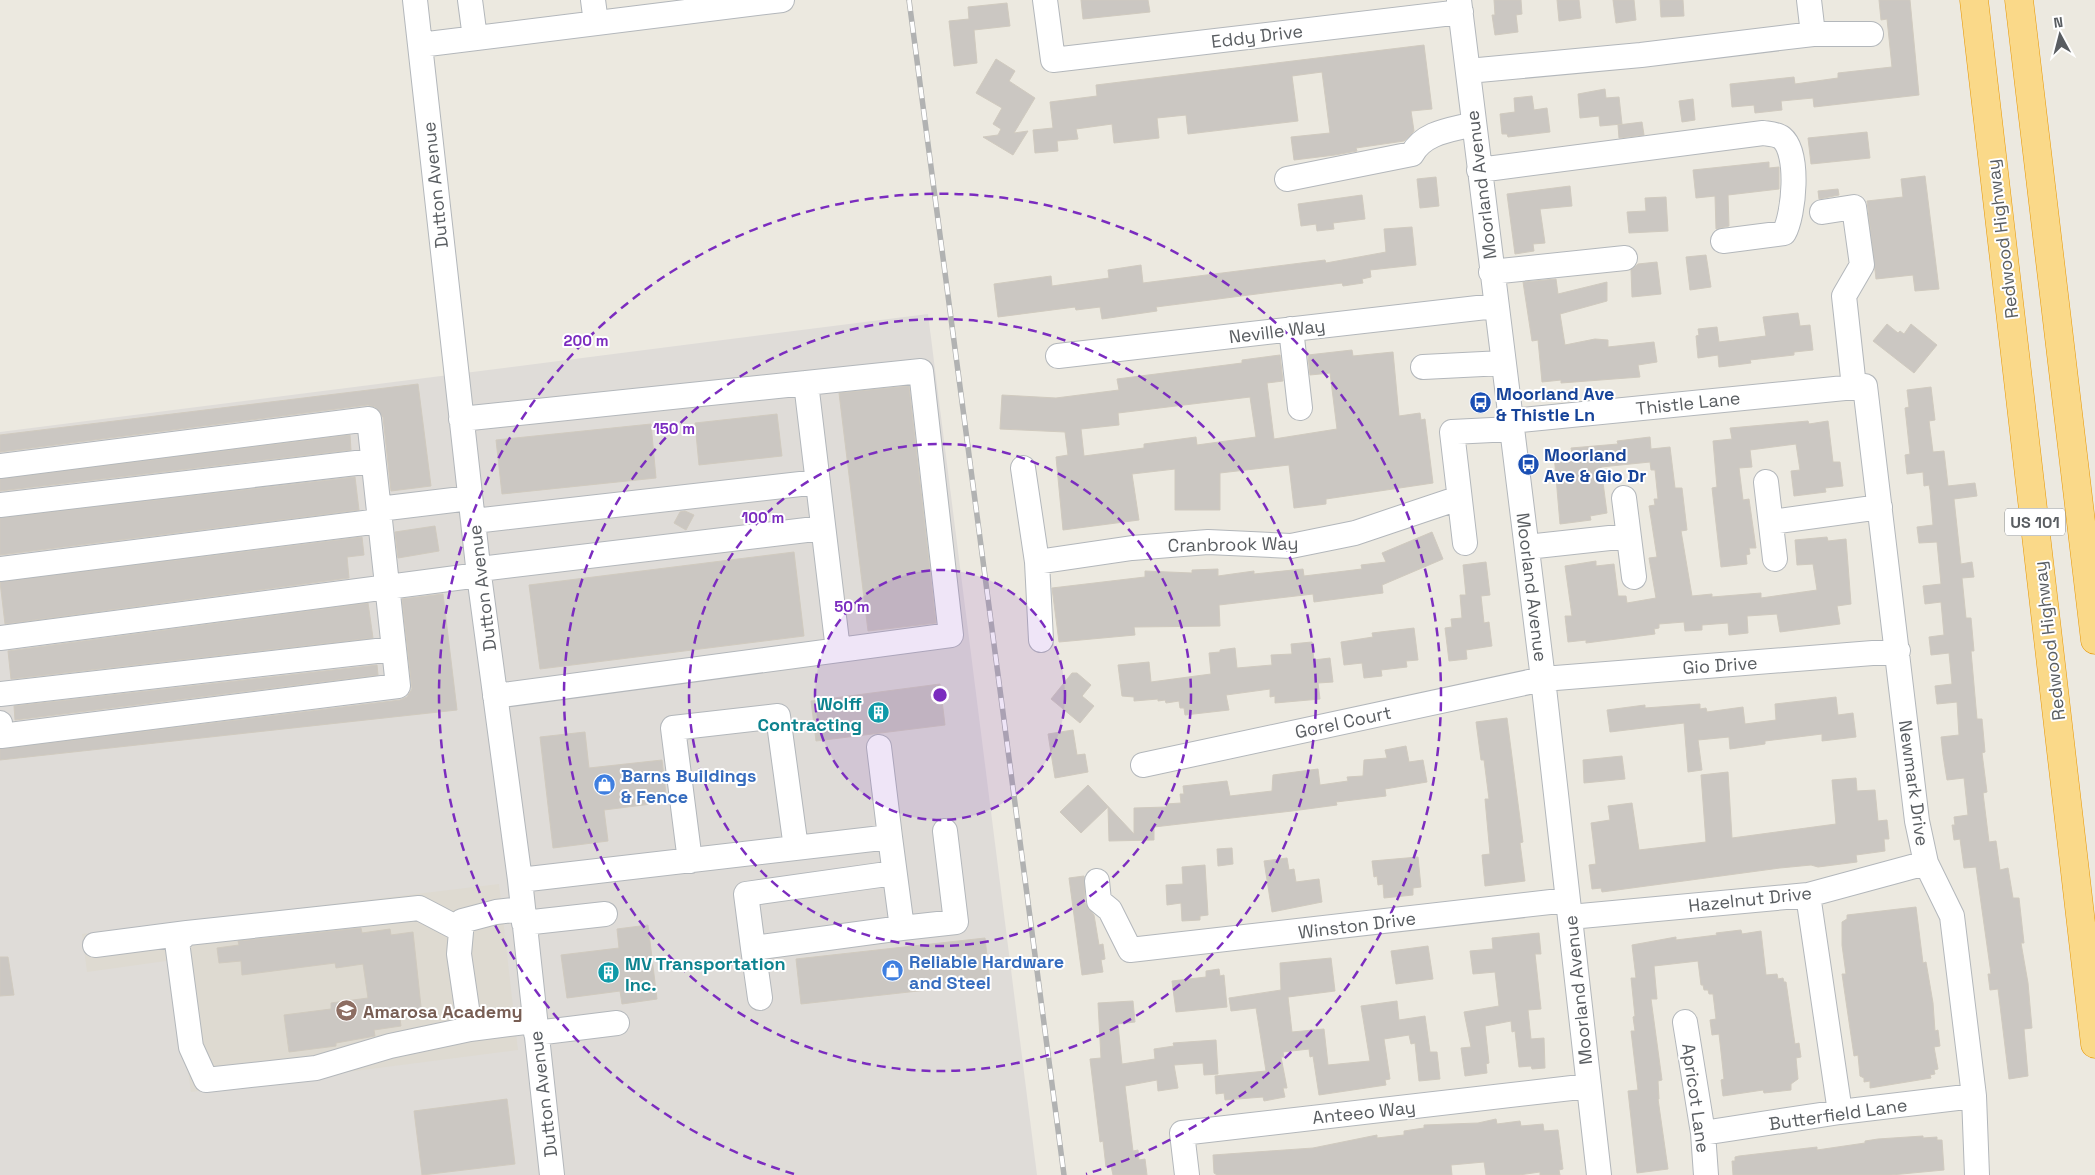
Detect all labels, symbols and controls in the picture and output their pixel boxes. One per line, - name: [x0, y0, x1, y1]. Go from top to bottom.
- north arrow: [2035, 10, 2085, 60]
- text: N: [2053, 13, 2064, 32]
- street label: Eddy Drive: [1210, 19, 1304, 53]
- street label: Moorland Avenue: [1460, 109, 1502, 261]
- street label: Dutton Avenue: [417, 121, 453, 249]
- street label: Redwood Highway: [1981, 158, 2023, 320]
- street label: Neville Way: [1227, 314, 1327, 348]
- text: 200 m: [564, 331, 608, 350]
- place label: Moorland Ave & Thistle Ln: [1496, 382, 1614, 426]
- street label: Thistle Lane: [1635, 386, 1741, 420]
- bus stop icon: Moorland Ave & Thistle Ln: [1468, 391, 1492, 415]
- text: 150 m: [653, 419, 695, 438]
- place label: Moorland Ave & Gio Dr: [1544, 443, 1646, 487]
- bus stop icon: Moorland Ave & Gio Dr: [1516, 452, 1540, 476]
- text: 100 m: [742, 508, 784, 527]
- road number: US 101: [2005, 508, 2065, 536]
- street label: Moorland Avenue: [1511, 511, 1553, 663]
- street label: Dutton Avenue: [463, 524, 501, 652]
- street label: Cranbrook Way: [1168, 531, 1298, 557]
- street label: Redwood Highway: [2028, 560, 2070, 722]
- text: 50 m: [834, 597, 870, 616]
- street label: Gio Drive: [1682, 651, 1758, 679]
- centre of rings: [931, 686, 949, 704]
- place label: Wolff Contracting: [757, 692, 862, 736]
- building icon: Wolff Contracting: [866, 701, 890, 725]
- street label: Gorel Court: [1293, 701, 1393, 743]
- street label: Newmark Drive: [1894, 719, 1934, 847]
- place label: Barns Buildings & Fence: [621, 764, 756, 808]
- shop icon: Barns Buildings & Fence: [593, 773, 617, 797]
- street label: Hazelnut Drive: [1687, 881, 1813, 917]
- street label: Winston Drive: [1297, 906, 1417, 944]
- street label: Moorland Avenue: [1559, 914, 1597, 1066]
- place label: Reliable Hardware and Steel: [909, 950, 1064, 994]
- place label: MV Transportation Inc.: [625, 952, 786, 996]
- shop icon: Reliable Hardware and Steel: [881, 959, 905, 983]
- building icon: MV Transportation Inc.: [597, 961, 621, 985]
- school or university icon: Amarosa Academy: [335, 999, 359, 1023]
- place label: Amarosa Academy: [363, 1000, 523, 1023]
- street label: Dutton Avenue: [524, 1030, 562, 1158]
- street label: Apricot Lane: [1677, 1042, 1715, 1154]
- street label: Butterfield Lane: [1767, 1093, 1909, 1135]
- street label: Anteeo Way: [1311, 1095, 1417, 1129]

